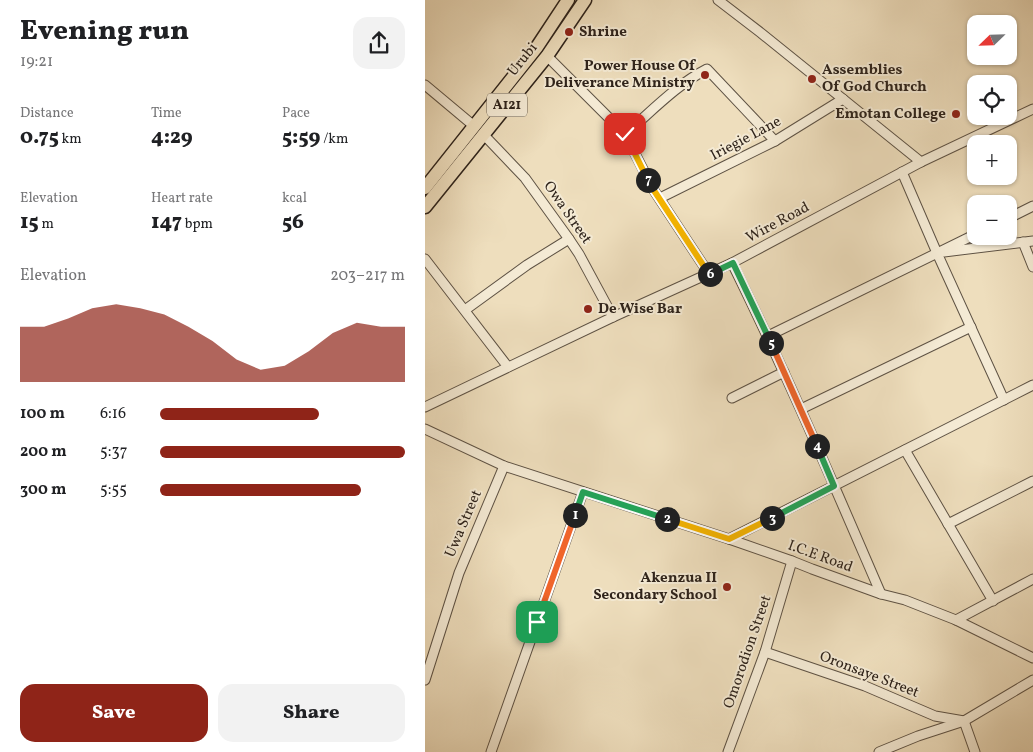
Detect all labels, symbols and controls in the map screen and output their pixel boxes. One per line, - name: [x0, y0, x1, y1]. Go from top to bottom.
- text: Evening run: [20, 12, 189, 51]
- north arrow: [967, 15, 1017, 65]
- map controls: [967, 15, 1017, 245]
- button: share: [353, 17, 405, 69]
- place label: Shrine: [579, 22, 627, 43]
- marker: Shrine: [563, 26, 575, 38]
- street label: Urubi: [503, 39, 543, 81]
- text: 19:21: [20, 51, 53, 73]
- place label: Power House Of Deliverance Ministry: [545, 56, 696, 94]
- place label: Assemblies Of God Church: [822, 60, 927, 98]
- marker: Power House Of Deliverance Ministry: [699, 69, 711, 81]
- marker: Assemblies Of God Church: [806, 73, 818, 85]
- button: locate: [967, 75, 1017, 125]
- road number: A121: [487, 94, 527, 116]
- text: Distance: [20, 104, 74, 123]
- text: Time: [151, 104, 182, 123]
- text: Pace: [282, 104, 310, 123]
- place label: Emotan College: [835, 104, 946, 125]
- marker: Emotan College: [950, 108, 962, 120]
- street label: Iriegie Lane: [707, 112, 785, 166]
- pin: [604, 113, 646, 155]
- icon: check: [611, 120, 639, 148]
- text: 0.75: [20, 123, 59, 152]
- text: 4:29: [151, 123, 193, 152]
- text: 5:59: [282, 123, 320, 152]
- text: km: [59, 130, 82, 149]
- text: /km: [320, 130, 348, 149]
- button: +: [967, 135, 1017, 185]
- pin: 7: [635, 168, 661, 192]
- text: 7: [645, 171, 652, 190]
- street label: Owa Street: [538, 177, 596, 249]
- text: Elevation: [20, 189, 78, 208]
- text: Heart rate: [151, 189, 213, 208]
- text: kcal: [282, 189, 307, 208]
- button: −: [967, 195, 1017, 245]
- street label: Wire Road: [742, 197, 814, 249]
- text: 15: [20, 208, 39, 237]
- text: 147: [151, 208, 182, 237]
- text: 56: [282, 208, 304, 237]
- text: m: [39, 215, 54, 234]
- text: bpm: [182, 215, 213, 234]
- pin: 6: [697, 262, 723, 286]
- text: Elevation: [20, 265, 87, 287]
- text: 203–217 m: [330, 265, 405, 287]
- text: 6: [707, 265, 714, 284]
- place label: De Wise Bar: [598, 299, 682, 320]
- marker: De Wise Bar: [582, 303, 594, 315]
- pin: 5: [759, 330, 783, 356]
- text: 5: [768, 334, 775, 353]
- text: 100 m: [20, 403, 65, 425]
- text: 6:16: [100, 403, 126, 425]
- pin: 4: [805, 434, 829, 458]
- text: 4: [813, 437, 822, 456]
- text: 200 m: [20, 441, 67, 463]
- text: 5:37: [100, 441, 127, 463]
- text: 300 m: [20, 479, 66, 501]
- text: 5:55: [100, 479, 127, 501]
- street label: Uwa Street: [440, 487, 488, 561]
- pin: 1: [563, 502, 587, 528]
- text: 1: [573, 506, 578, 525]
- pin: 2: [655, 506, 679, 532]
- pin: 3: [759, 506, 785, 530]
- text: 3: [769, 509, 776, 528]
- text: 2: [664, 510, 671, 529]
- street label: I.C.E Road: [785, 536, 855, 578]
- place label: Akenzua II Secondary School: [593, 568, 717, 606]
- marker: Akenzua II Secondary School: [721, 581, 733, 593]
- street label: Omorodion Street: [719, 592, 777, 712]
- pin: [516, 601, 558, 643]
- icon: arrive: [523, 608, 551, 636]
- street label: Oronsaye Street: [816, 646, 922, 704]
- button: Save: [20, 684, 208, 742]
- button: Share: [218, 684, 405, 742]

